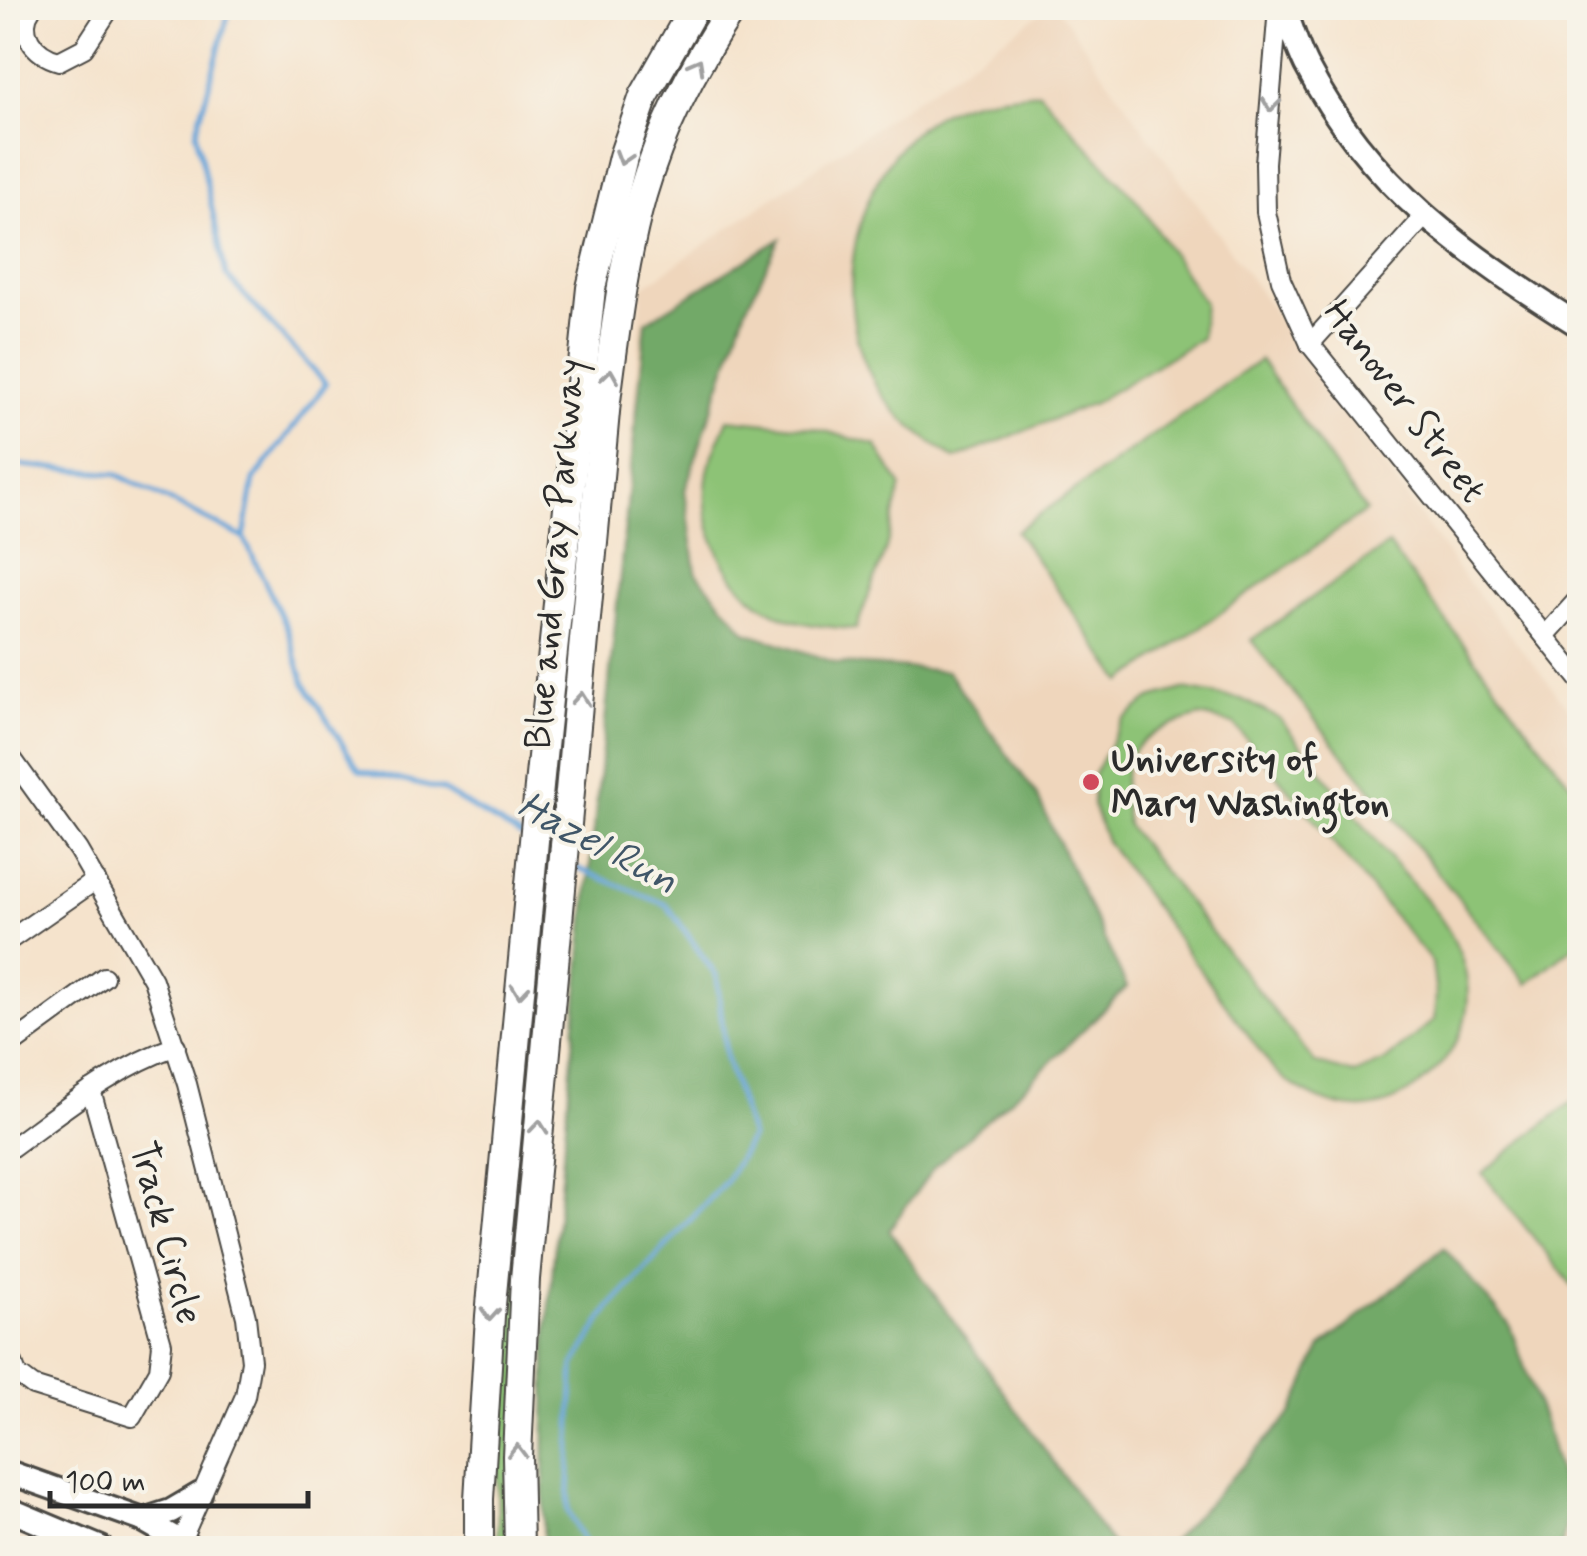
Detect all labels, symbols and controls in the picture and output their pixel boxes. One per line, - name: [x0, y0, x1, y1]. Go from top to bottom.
- one-way arrow: [685, 58, 705, 76]
- one-way arrow: [1262, 96, 1283, 113]
- one-way arrow: [614, 149, 635, 166]
- street label: Hanover Street: [1311, 290, 1497, 514]
- street label: Blue and Gray Parkway: [515, 357, 597, 751]
- one-way arrow: [598, 367, 619, 384]
- one-way arrow: [569, 691, 591, 707]
- place label: University of Mary Washington: [1111, 736, 1389, 834]
- marker: University of Mary Washington: [1080, 771, 1102, 793]
- water label: Hazel Run: [508, 780, 686, 908]
- one-way arrow: [509, 983, 531, 999]
- one-way arrow: [528, 1118, 550, 1134]
- street label: Track Circle: [117, 1136, 213, 1330]
- one-way arrow: [480, 1307, 501, 1323]
- one-way arrow: [507, 1443, 528, 1459]
- scale bar: [50, 1446, 308, 1508]
- text: 100 m: [65, 1463, 146, 1502]

